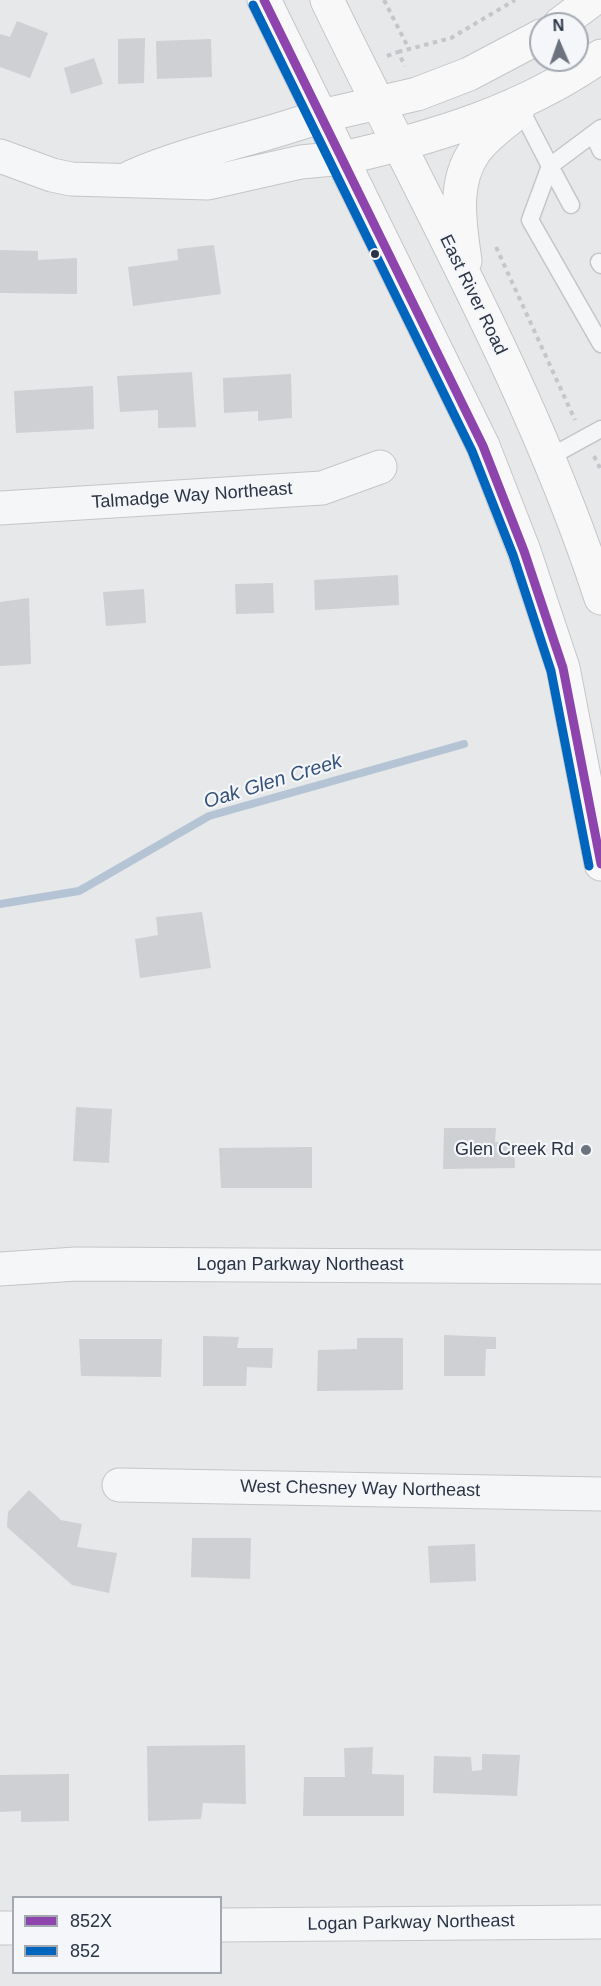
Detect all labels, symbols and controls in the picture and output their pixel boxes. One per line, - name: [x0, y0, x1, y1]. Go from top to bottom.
- north arrow: [529, 12, 589, 72]
- text: N: [552, 17, 564, 34]
- street label: East River Road: [435, 231, 511, 359]
- unlabelled marker: [369, 248, 381, 260]
- street label: Talmadge Way Northeast: [91, 478, 293, 514]
- water label: Oak Glen Creek: [201, 750, 345, 814]
- place label: Glen Creek Rd: [455, 1139, 574, 1161]
- marker: Glen Creek Rd: [579, 1143, 593, 1157]
- street label: Logan Parkway Northeast: [196, 1254, 404, 1276]
- street label: West Chesney Way Northeast: [240, 1476, 480, 1502]
- legend: [12, 1896, 222, 1974]
- street label: Logan Parkway Northeast: [307, 1910, 515, 1936]
- text: 852X: [70, 1911, 112, 1931]
- text: 852: [70, 1941, 100, 1961]

